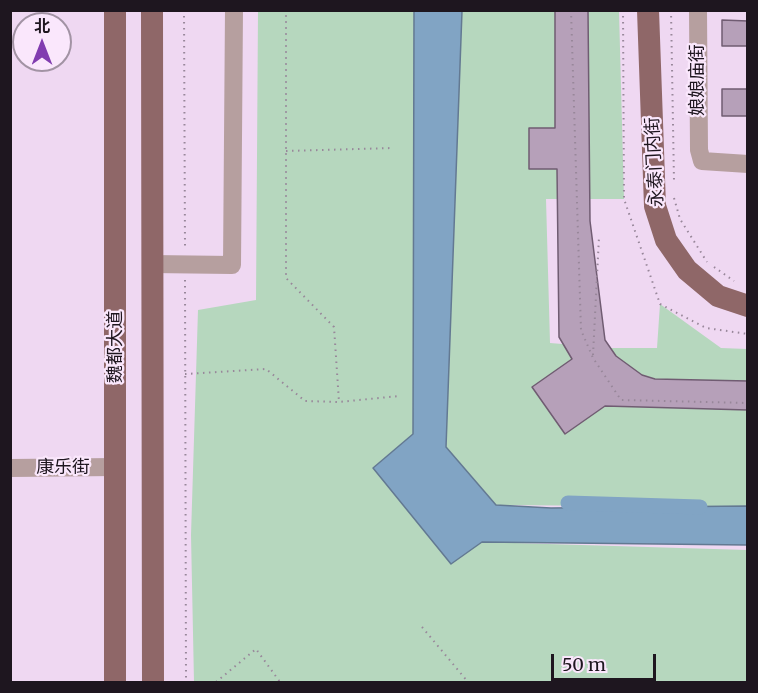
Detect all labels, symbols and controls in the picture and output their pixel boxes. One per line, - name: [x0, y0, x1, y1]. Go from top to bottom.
- north arrow: [12, 12, 72, 72]
- text: 北: [34, 16, 50, 36]
- street label: 娘娘庙街: [687, 44, 709, 116]
- street label: 永泰门内街: [642, 116, 668, 208]
- street label: 魏都大道: [105, 311, 127, 383]
- street label: 康乐街: [36, 457, 90, 479]
- scale bar: [554, 642, 659, 680]
- text: 50 m: [562, 653, 606, 676]

